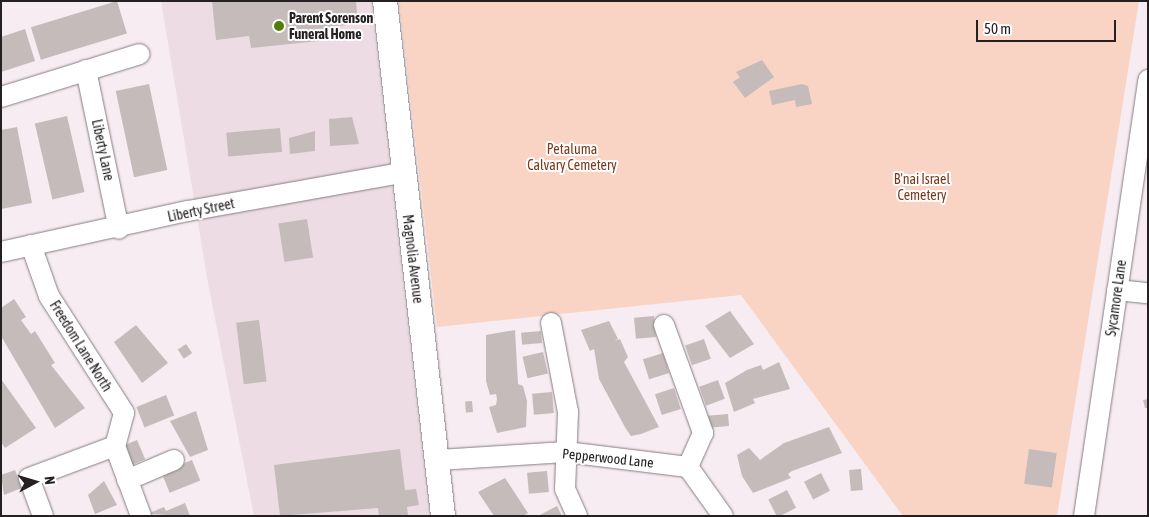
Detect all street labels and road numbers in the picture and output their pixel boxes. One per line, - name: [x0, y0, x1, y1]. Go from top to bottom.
- street label: Liberty Lane: [88, 118, 118, 182]
- street label: Liberty Street: [166, 195, 236, 225]
- street label: Magnolia Avenue: [399, 214, 427, 304]
- street label: Sycamore Lane: [1102, 259, 1130, 337]
- street label: Freedom Lane North: [46, 297, 116, 395]
- street label: Pepperwood Lane: [561, 445, 655, 471]

